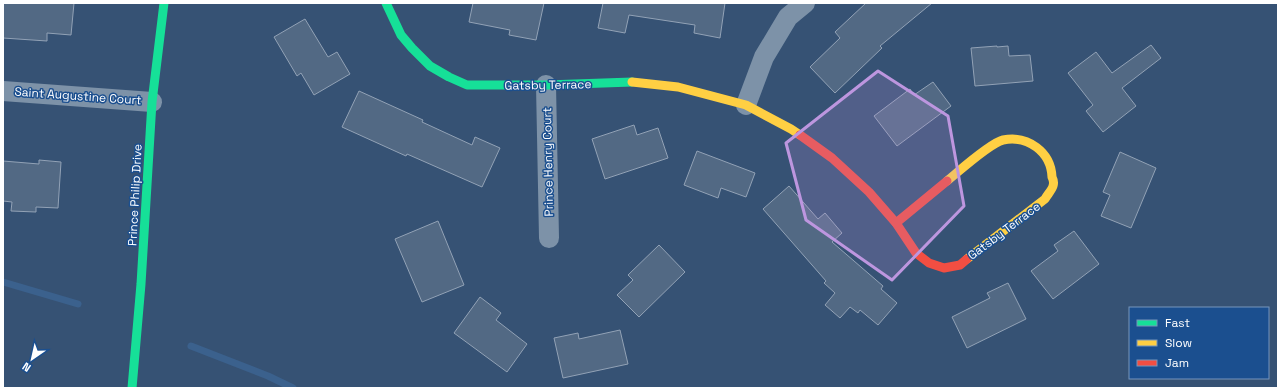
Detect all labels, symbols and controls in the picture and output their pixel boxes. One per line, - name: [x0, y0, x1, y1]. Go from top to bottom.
- street label: Gatsby Terrace: [504, 76, 592, 94]
- street label: Saint Augustine Court: [14, 84, 142, 108]
- street label: Prince Henry Court: [539, 107, 557, 217]
- street label: Prince Philip Drive: [124, 143, 146, 247]
- street label: Gatsby Terrace: [964, 198, 1044, 264]
- legend: [1129, 307, 1269, 379]
- text: Fast: [1165, 315, 1190, 331]
- text: Slow: [1165, 335, 1192, 351]
- north arrow: [12, 339, 52, 379]
- text: Jam: [1165, 355, 1189, 371]
- text: N: [19, 359, 33, 375]

